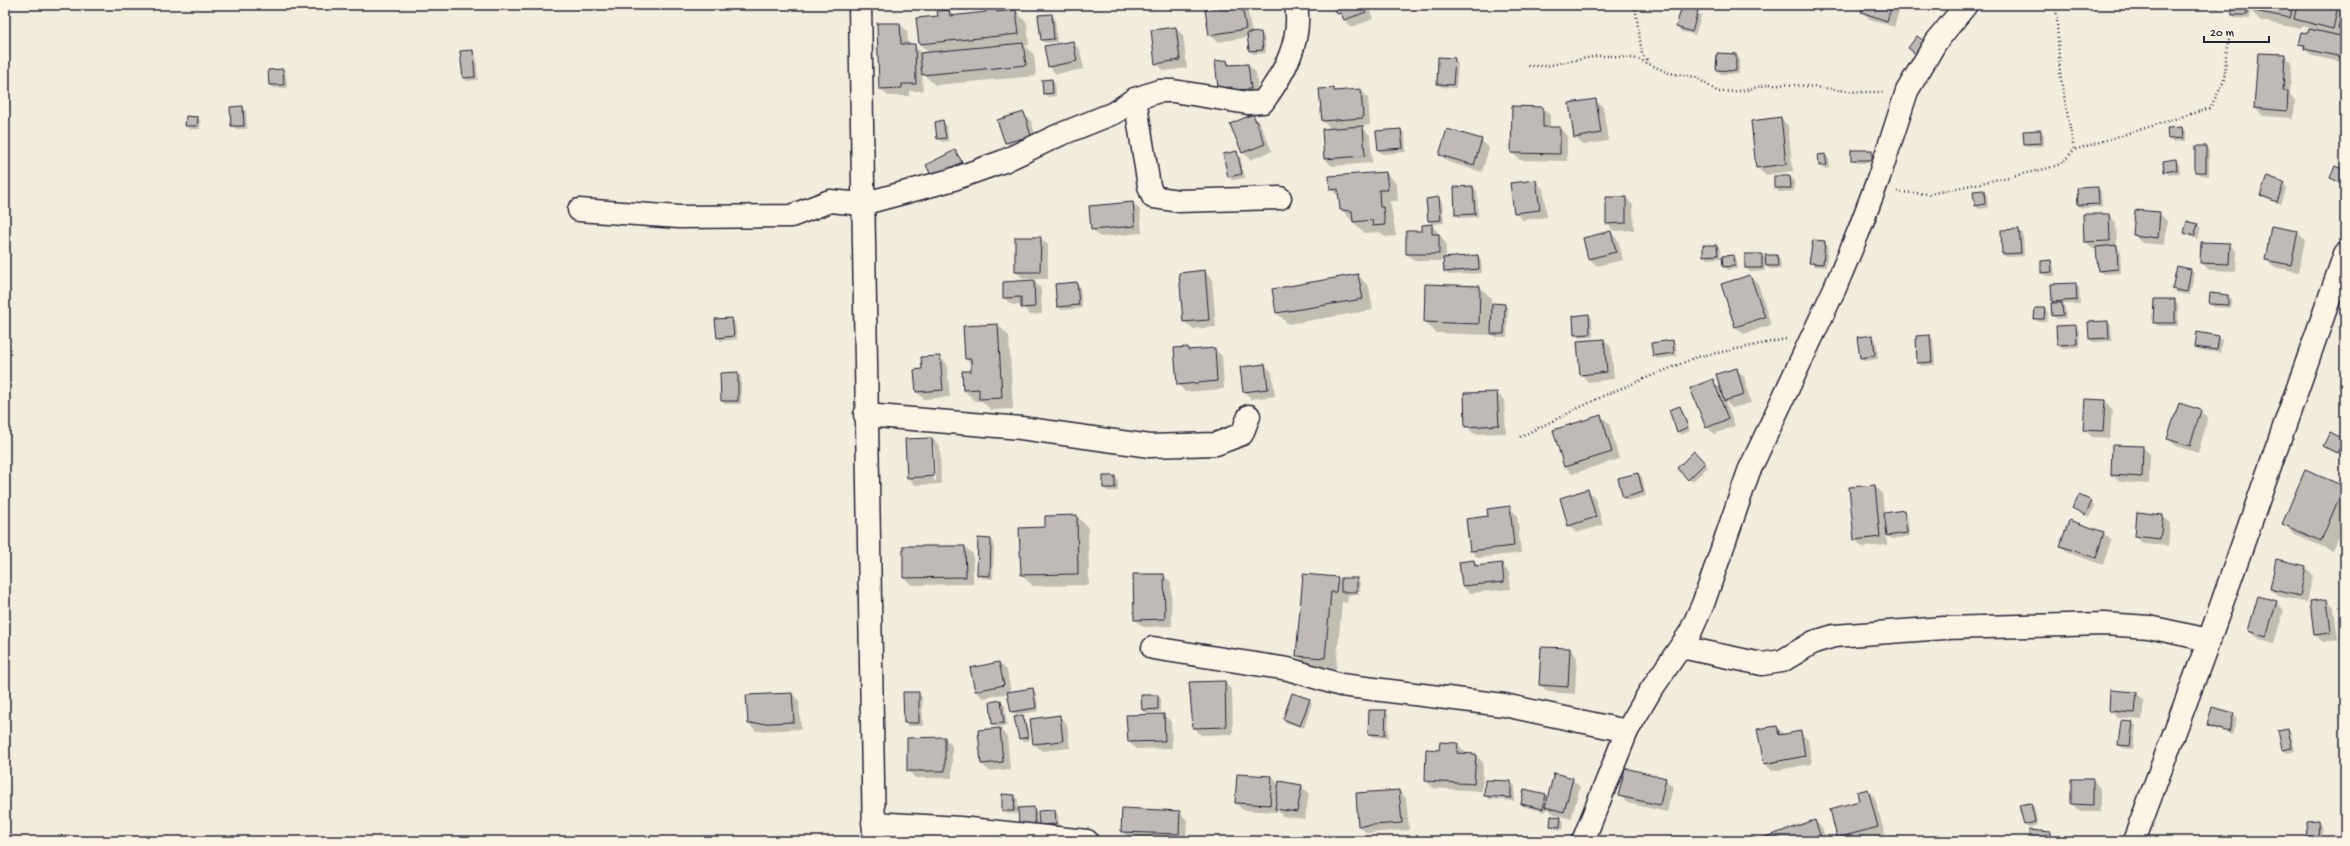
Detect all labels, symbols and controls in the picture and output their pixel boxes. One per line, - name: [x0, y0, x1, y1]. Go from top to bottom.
- scale bar: [2204, 18, 2269, 44]
- text: 20 m: [2210, 27, 2235, 41]

